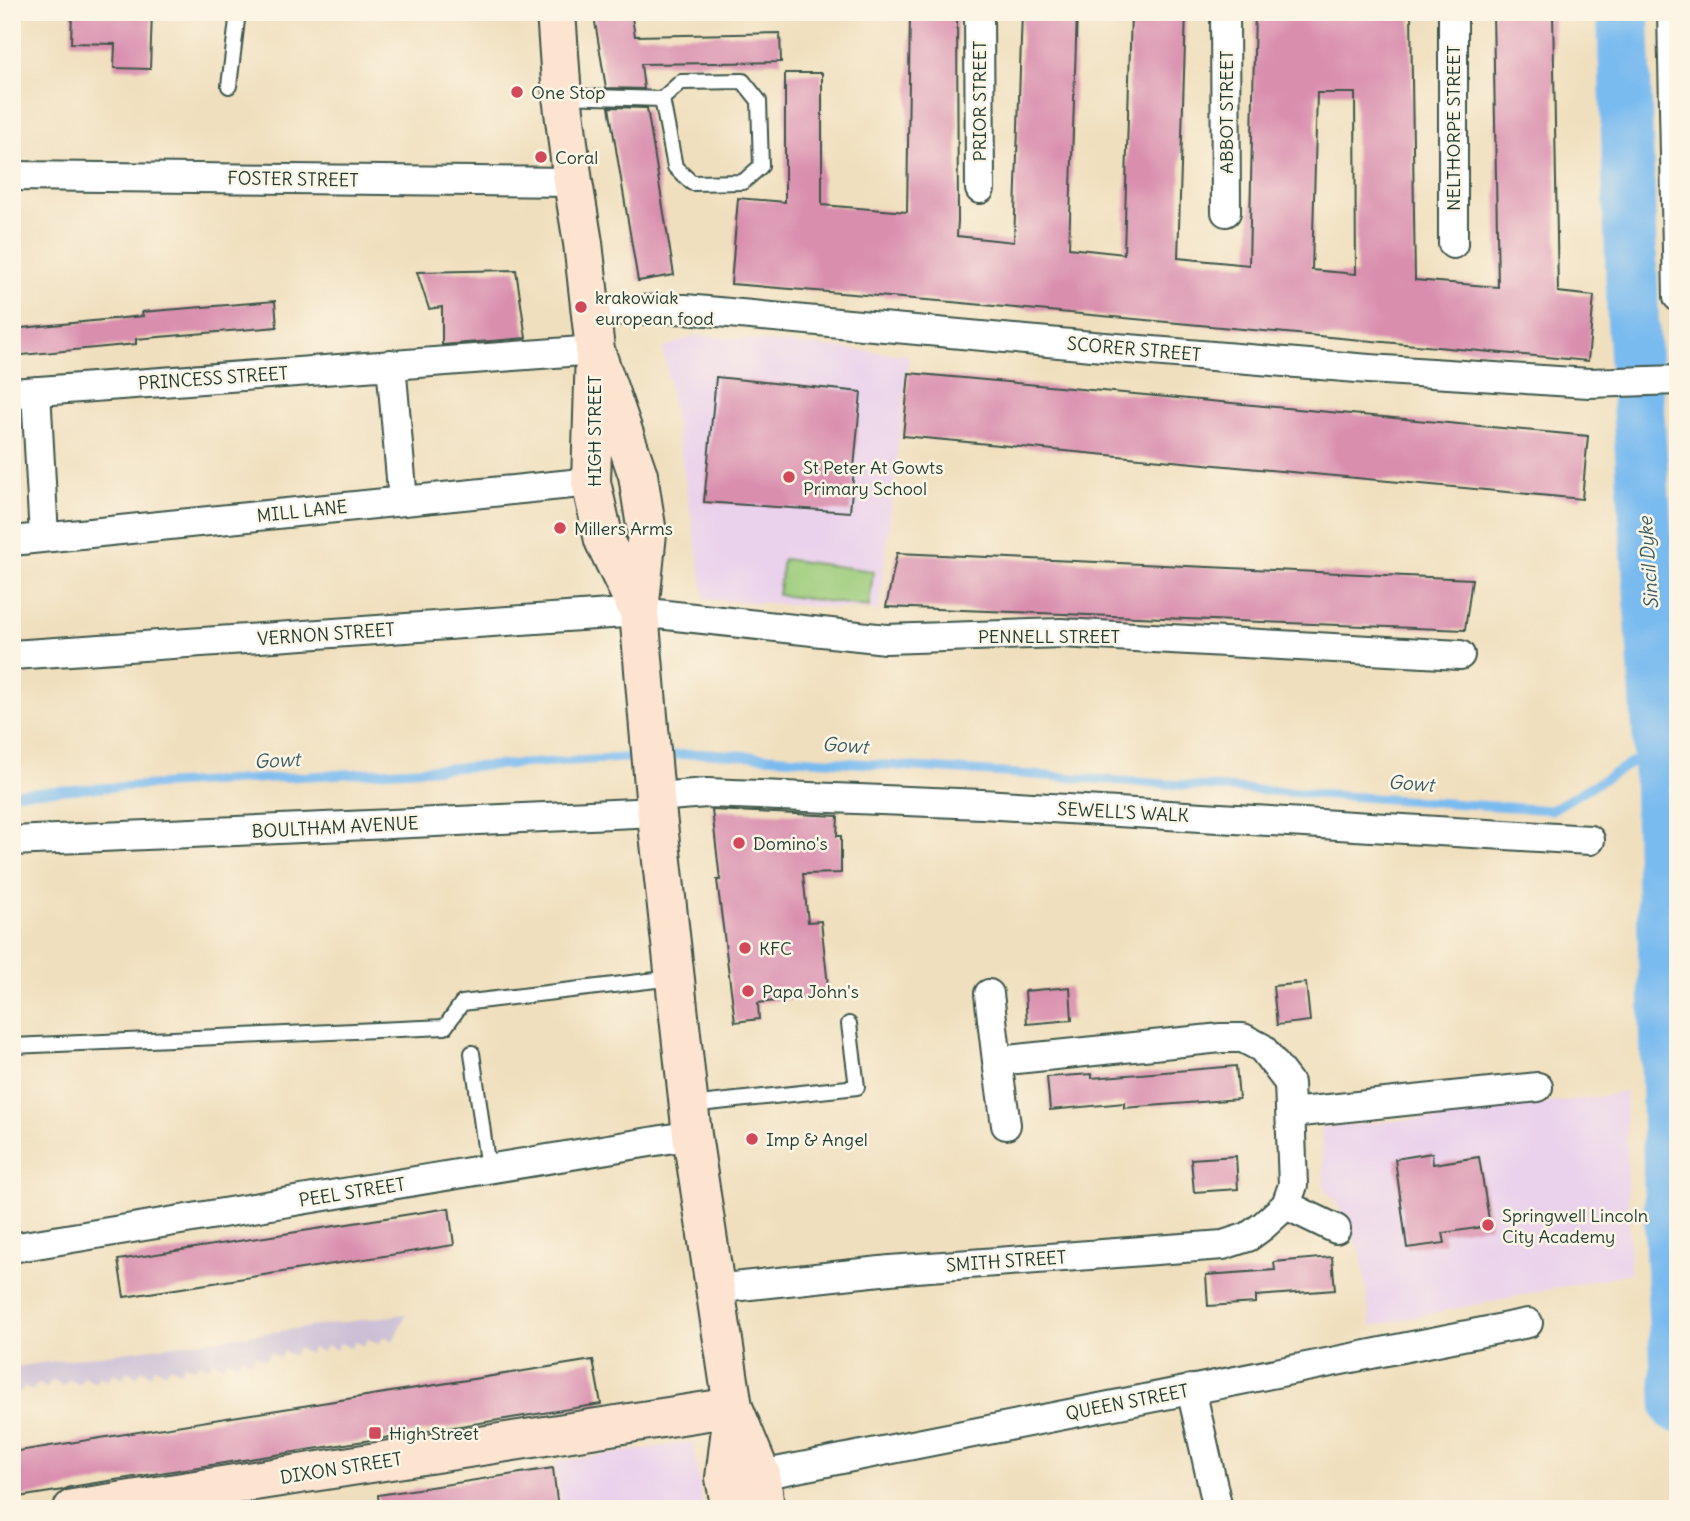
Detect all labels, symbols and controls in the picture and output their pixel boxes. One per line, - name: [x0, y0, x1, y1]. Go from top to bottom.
- street label: PRIOR STREET: [968, 41, 991, 161]
- street label: NELTHORPE STREET: [1442, 45, 1465, 211]
- street label: ABBOT STREET: [1215, 50, 1238, 174]
- place label: One Stop: [531, 81, 605, 104]
- marker: One Stop: [509, 84, 525, 100]
- place label: Coral: [555, 146, 598, 169]
- marker: Coral: [533, 149, 549, 165]
- street label: FOSTER STREET: [227, 166, 359, 192]
- place label: krakowiak european food: [595, 286, 714, 330]
- marker: krakowiak european food: [573, 299, 589, 315]
- street label: SCORER STREET: [1066, 332, 1202, 366]
- street label: PRINCESS STREET: [137, 361, 289, 395]
- street label: HIGH STREET: [583, 375, 606, 487]
- place label: St Peter At Gowts Primary School: [803, 456, 943, 500]
- marker: St Peter At Gowts Primary School: [781, 469, 797, 485]
- street label: MILL LANE: [256, 495, 348, 527]
- water label: Sincil Dyke: [1633, 514, 1663, 610]
- place label: Millers Arms: [574, 517, 673, 540]
- marker: Millers Arms: [552, 520, 568, 536]
- street label: VERNON STREET: [257, 618, 395, 650]
- street label: PENNELL STREET: [978, 625, 1120, 648]
- water label: Gowt: [821, 731, 871, 759]
- water label: Gowt: [254, 747, 303, 773]
- water label: Gowt: [1387, 769, 1437, 797]
- street label: SEWELL'S WALK: [1057, 797, 1189, 827]
- street label: BOULTHAM AVENUE: [251, 811, 419, 843]
- place label: Domino's: [753, 832, 828, 855]
- marker: Domino's: [731, 835, 747, 851]
- place label: KFC: [759, 937, 792, 960]
- marker: KFC: [737, 940, 753, 956]
- place label: Papa John's: [762, 980, 859, 1003]
- marker: Papa John's: [740, 983, 756, 999]
- place label: Imp & Angel: [766, 1128, 868, 1151]
- marker: Imp & Angel: [744, 1131, 760, 1147]
- street label: PEEL STREET: [297, 1172, 407, 1212]
- place label: Springwell Lincoln City Academy: [1502, 1204, 1648, 1248]
- marker: Springwell Lincoln City Academy: [1480, 1217, 1496, 1233]
- street label: SMITH STREET: [945, 1245, 1067, 1277]
- street label: QUEEN STREET: [1063, 1379, 1191, 1425]
- place label: High Street: [389, 1422, 479, 1445]
- marker: High Street: [367, 1425, 383, 1441]
- street label: DIXON STREET: [278, 1447, 404, 1489]

